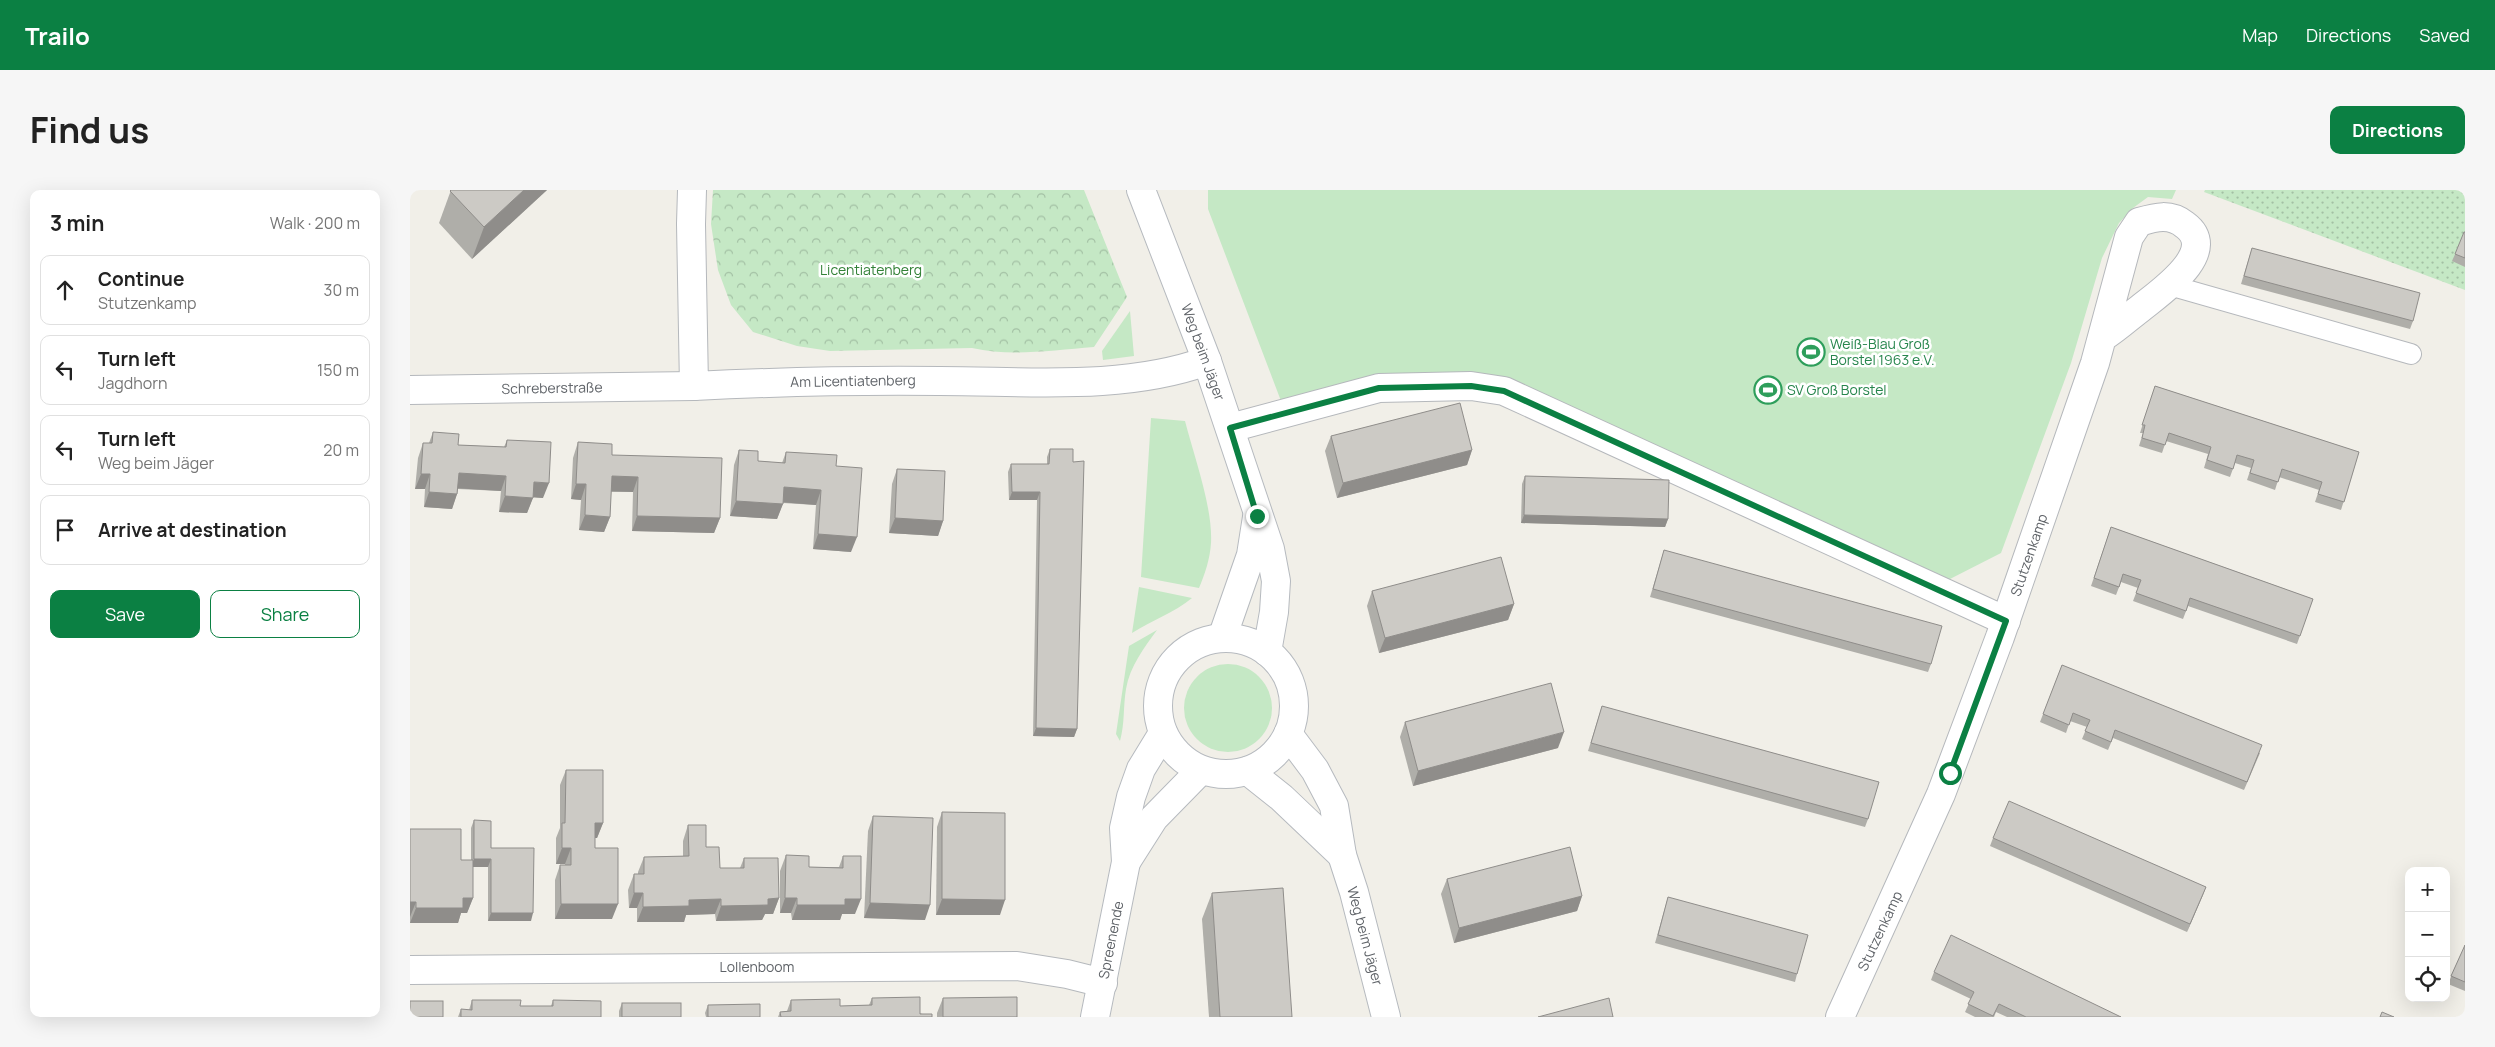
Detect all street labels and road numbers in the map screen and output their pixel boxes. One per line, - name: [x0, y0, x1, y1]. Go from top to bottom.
- street label: Weg beim Jäger: [1177, 301, 1230, 403]
- street label: Am Licentiatenberg: [790, 370, 916, 391]
- street label: Schreberstraße: [501, 377, 603, 398]
- street label: Stutzenkamp: [2006, 511, 2052, 599]
- street label: Weg beim Jäger: [1343, 884, 1388, 987]
- street label: Stutzenkamp: [1853, 888, 1906, 974]
- street label: Spreenende: [1094, 899, 1127, 980]
- street label: Lollenboom: [720, 957, 795, 976]

